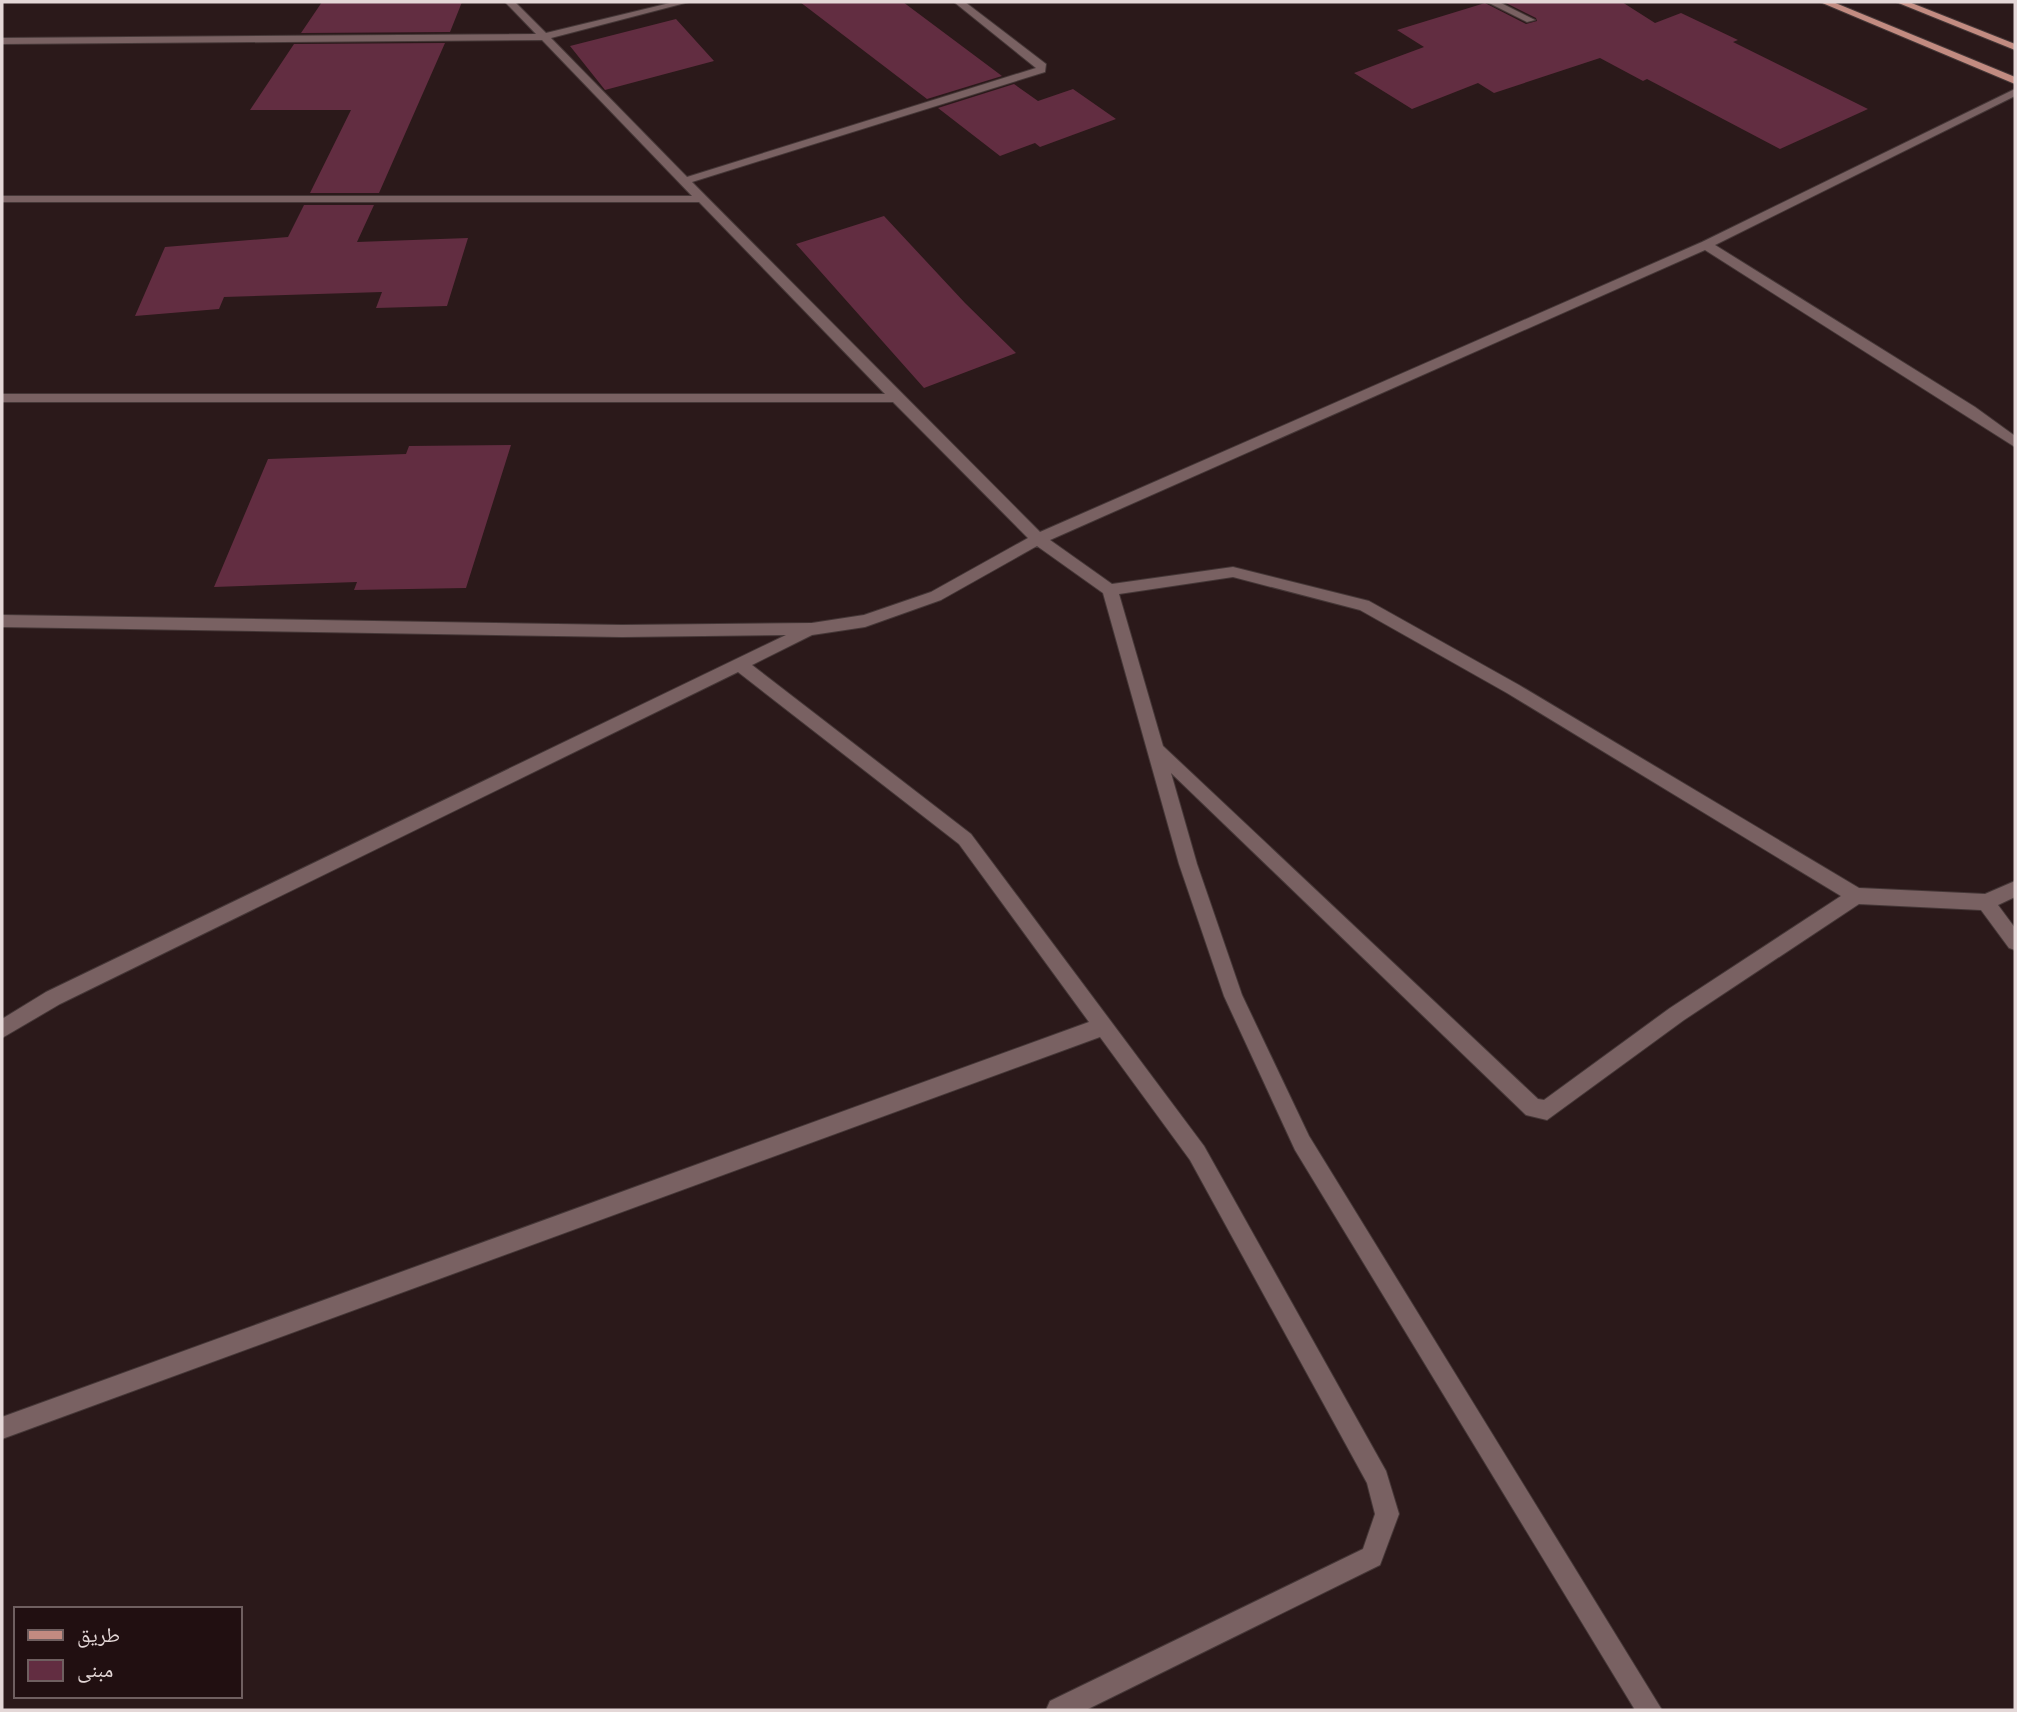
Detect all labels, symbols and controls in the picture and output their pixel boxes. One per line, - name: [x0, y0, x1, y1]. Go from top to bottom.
- legend: [14, 1607, 242, 1698]
- text: طريق: [77, 1622, 120, 1648]
- text: مبنى: [77, 1657, 113, 1683]

